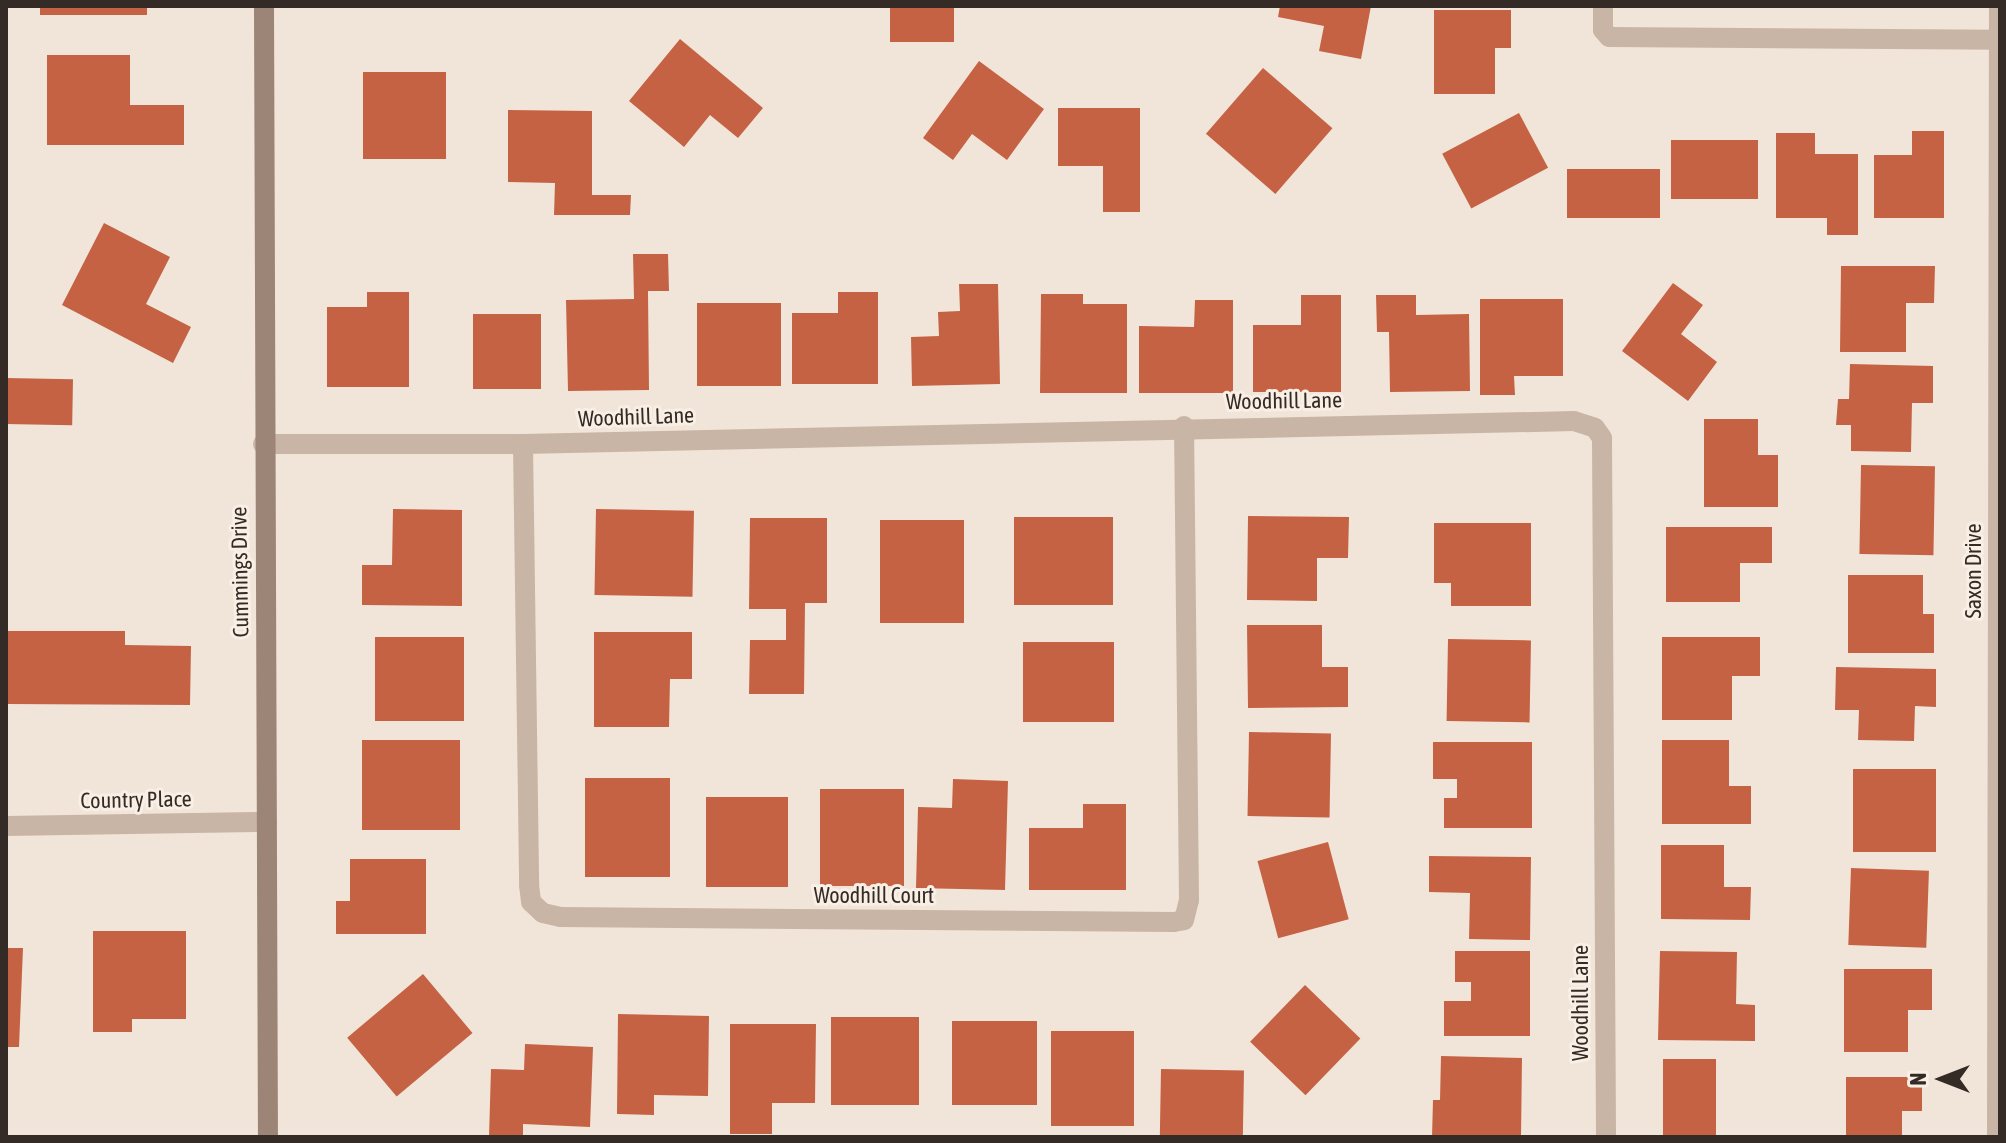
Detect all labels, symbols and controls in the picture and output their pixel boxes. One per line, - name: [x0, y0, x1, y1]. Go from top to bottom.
- street label: Woodhill Lane: [1226, 387, 1342, 415]
- street label: Woodhill Lane: [577, 402, 695, 432]
- street label: Cummings Drive: [226, 506, 254, 638]
- street label: Saxon Drive: [1961, 524, 1987, 618]
- street label: Country Place: [80, 786, 192, 814]
- street label: Woodhill Court: [814, 883, 934, 909]
- street label: Woodhill Lane: [1568, 945, 1594, 1061]
- north arrow: [1902, 1039, 1982, 1119]
- text: N: [1905, 1073, 1931, 1086]

